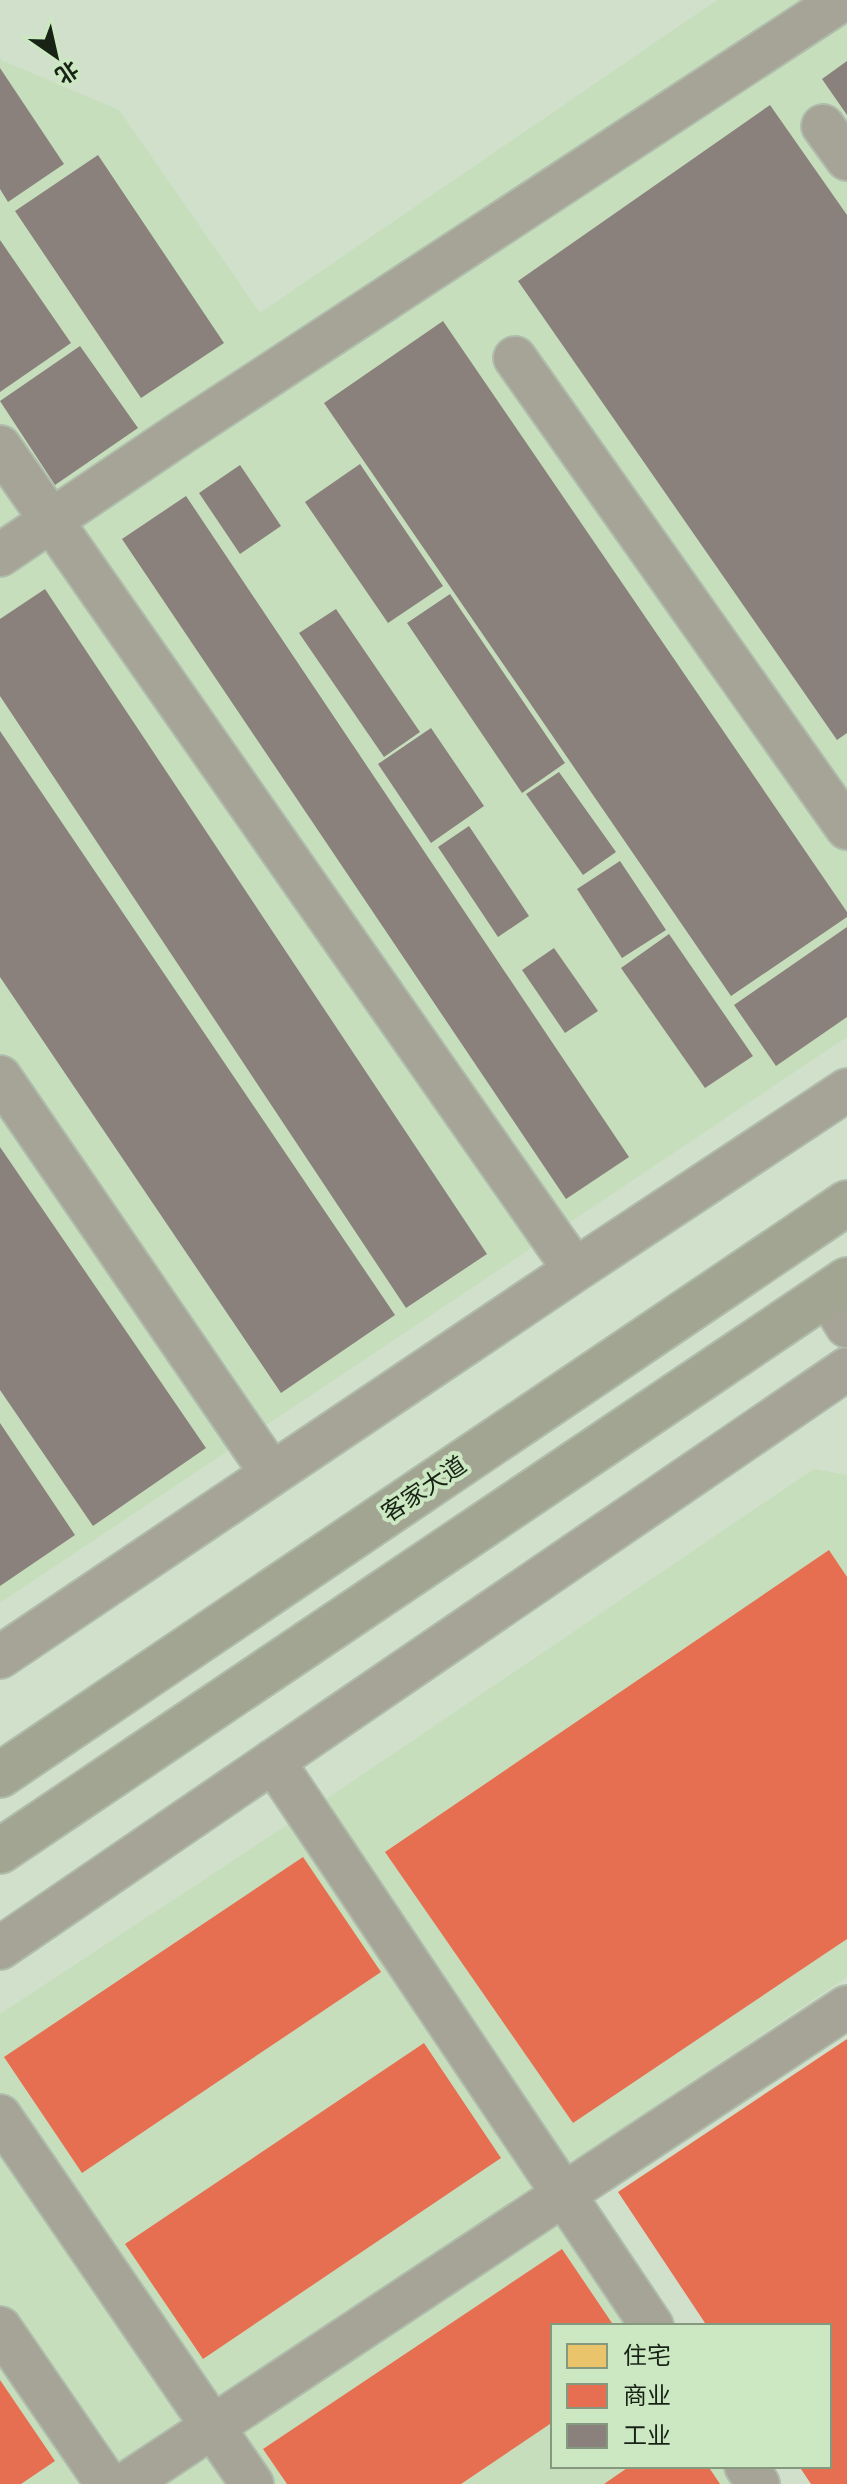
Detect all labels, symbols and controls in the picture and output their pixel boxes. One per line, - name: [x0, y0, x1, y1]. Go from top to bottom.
- north arrow: [16, 16, 96, 96]
- text: 北: [50, 55, 84, 90]
- street label: 客家大道: [376, 1450, 472, 1527]
- legend: [551, 2324, 831, 2468]
- text: 住宅: [623, 2341, 671, 2370]
- text: 商业: [623, 2381, 671, 2410]
- text: 工业: [623, 2421, 671, 2450]

